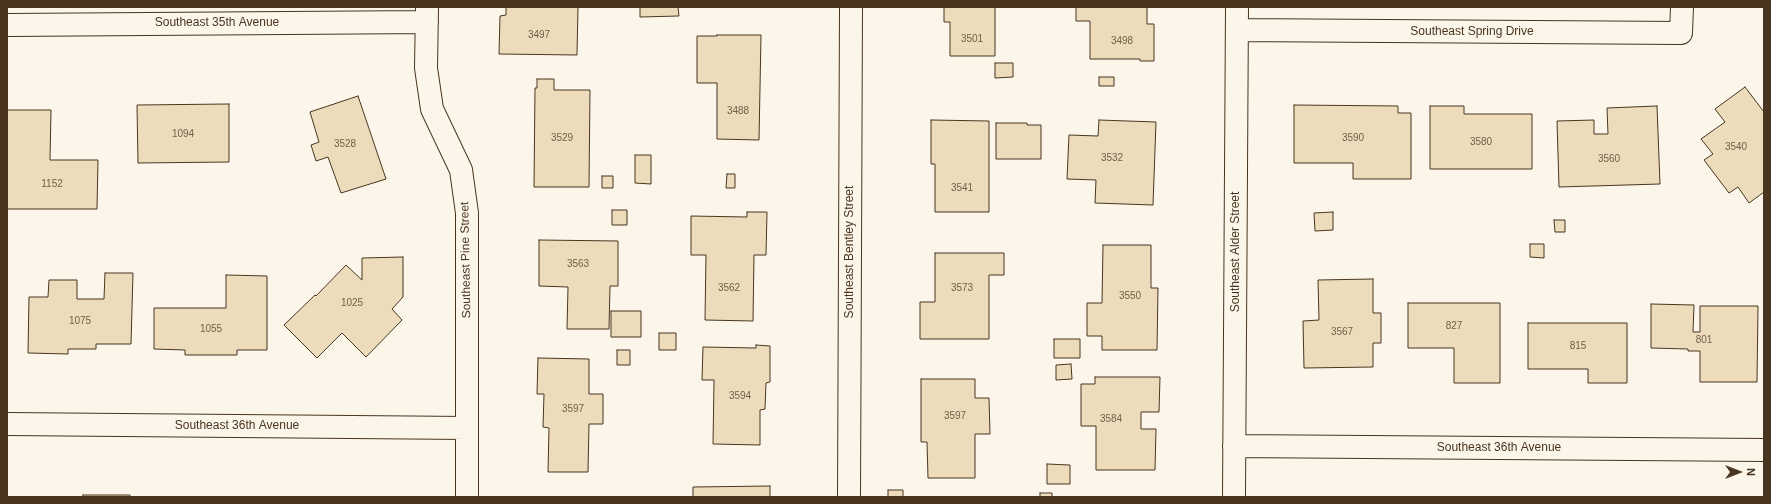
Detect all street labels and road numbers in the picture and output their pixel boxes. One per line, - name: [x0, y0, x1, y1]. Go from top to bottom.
- street label: Southeast 35th Avenue: [155, 16, 279, 30]
- street label: Southeast Spring Drive: [1410, 25, 1534, 39]
- street label: Southeast Bentley Street: [843, 186, 857, 318]
- street label: Southeast Alder Street: [1229, 192, 1243, 312]
- street label: Southeast Pine Street: [458, 202, 474, 318]
- street label: Southeast 36th Avenue: [175, 419, 299, 433]
- street label: Southeast 36th Avenue: [1437, 441, 1561, 455]

